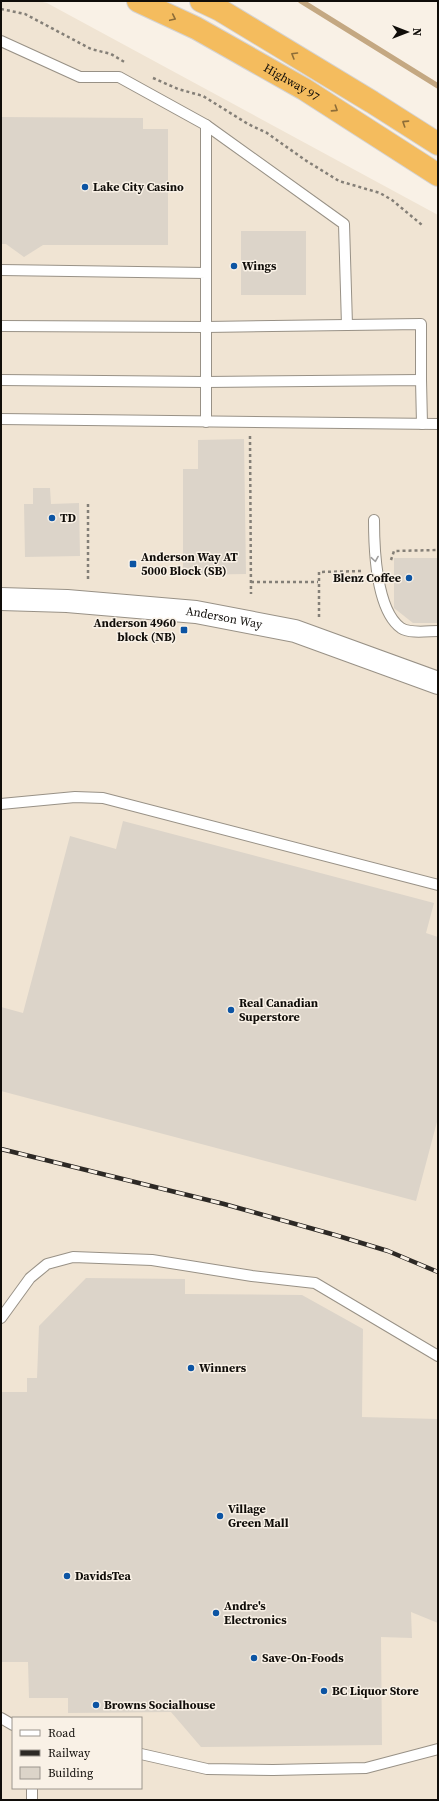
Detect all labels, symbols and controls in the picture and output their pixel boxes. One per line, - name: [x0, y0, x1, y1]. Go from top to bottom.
- north arrow: [387, 12, 427, 52]
- one-way arrow: [169, 13, 177, 21]
- text: N: [409, 28, 424, 36]
- one-way arrow: [291, 52, 298, 60]
- street label: Highway 97: [261, 60, 323, 105]
- one-way arrow: [331, 104, 338, 112]
- one-way arrow: [402, 120, 409, 128]
- place label: Lake City Casino: [93, 179, 184, 195]
- marker: Lake City Casino: [80, 182, 90, 192]
- place label: Wings: [242, 258, 277, 274]
- marker: Wings: [229, 261, 239, 271]
- place label: TD: [60, 510, 77, 526]
- marker: TD: [47, 513, 57, 523]
- place label: Anderson Way AT 5000 Block (SB): [141, 549, 238, 579]
- one-way arrow: [370, 556, 379, 562]
- marker: Anderson Way AT 5000 Block (SB): [128, 559, 138, 569]
- place label: Blenz Coffee: [333, 570, 401, 586]
- marker: Blenz Coffee: [404, 573, 414, 583]
- street label: Anderson Way: [185, 603, 264, 633]
- place label: Anderson 4960 block (NB): [93, 615, 176, 645]
- marker: Anderson 4960 block (NB): [179, 625, 189, 635]
- place label: Real Canadian Superstore: [239, 995, 319, 1025]
- marker: Real Canadian Superstore: [226, 1005, 236, 1015]
- place label: Winners: [199, 1360, 247, 1376]
- marker: Winners: [186, 1363, 196, 1373]
- place label: Village Green Mall: [228, 1501, 289, 1531]
- marker: Village Green Mall: [215, 1511, 225, 1521]
- place label: DavidsTea: [75, 1568, 132, 1584]
- marker: DavidsTea: [62, 1571, 72, 1581]
- place label: Andre's Electronics: [224, 1598, 287, 1628]
- marker: Andre's Electronics: [211, 1608, 221, 1618]
- place label: Save-On-Foods: [262, 1650, 344, 1666]
- marker: Save-On-Foods: [249, 1653, 259, 1663]
- place label: BC Liquor Store: [332, 1683, 419, 1699]
- marker: BC Liquor Store: [319, 1686, 329, 1696]
- place label: Browns Socialhouse: [104, 1697, 216, 1713]
- marker: Browns Socialhouse: [91, 1700, 101, 1710]
- legend: [12, 1717, 142, 1789]
- text: Road: [48, 1725, 75, 1741]
- text: Railway: [48, 1745, 91, 1761]
- text: Building: [48, 1765, 93, 1781]

